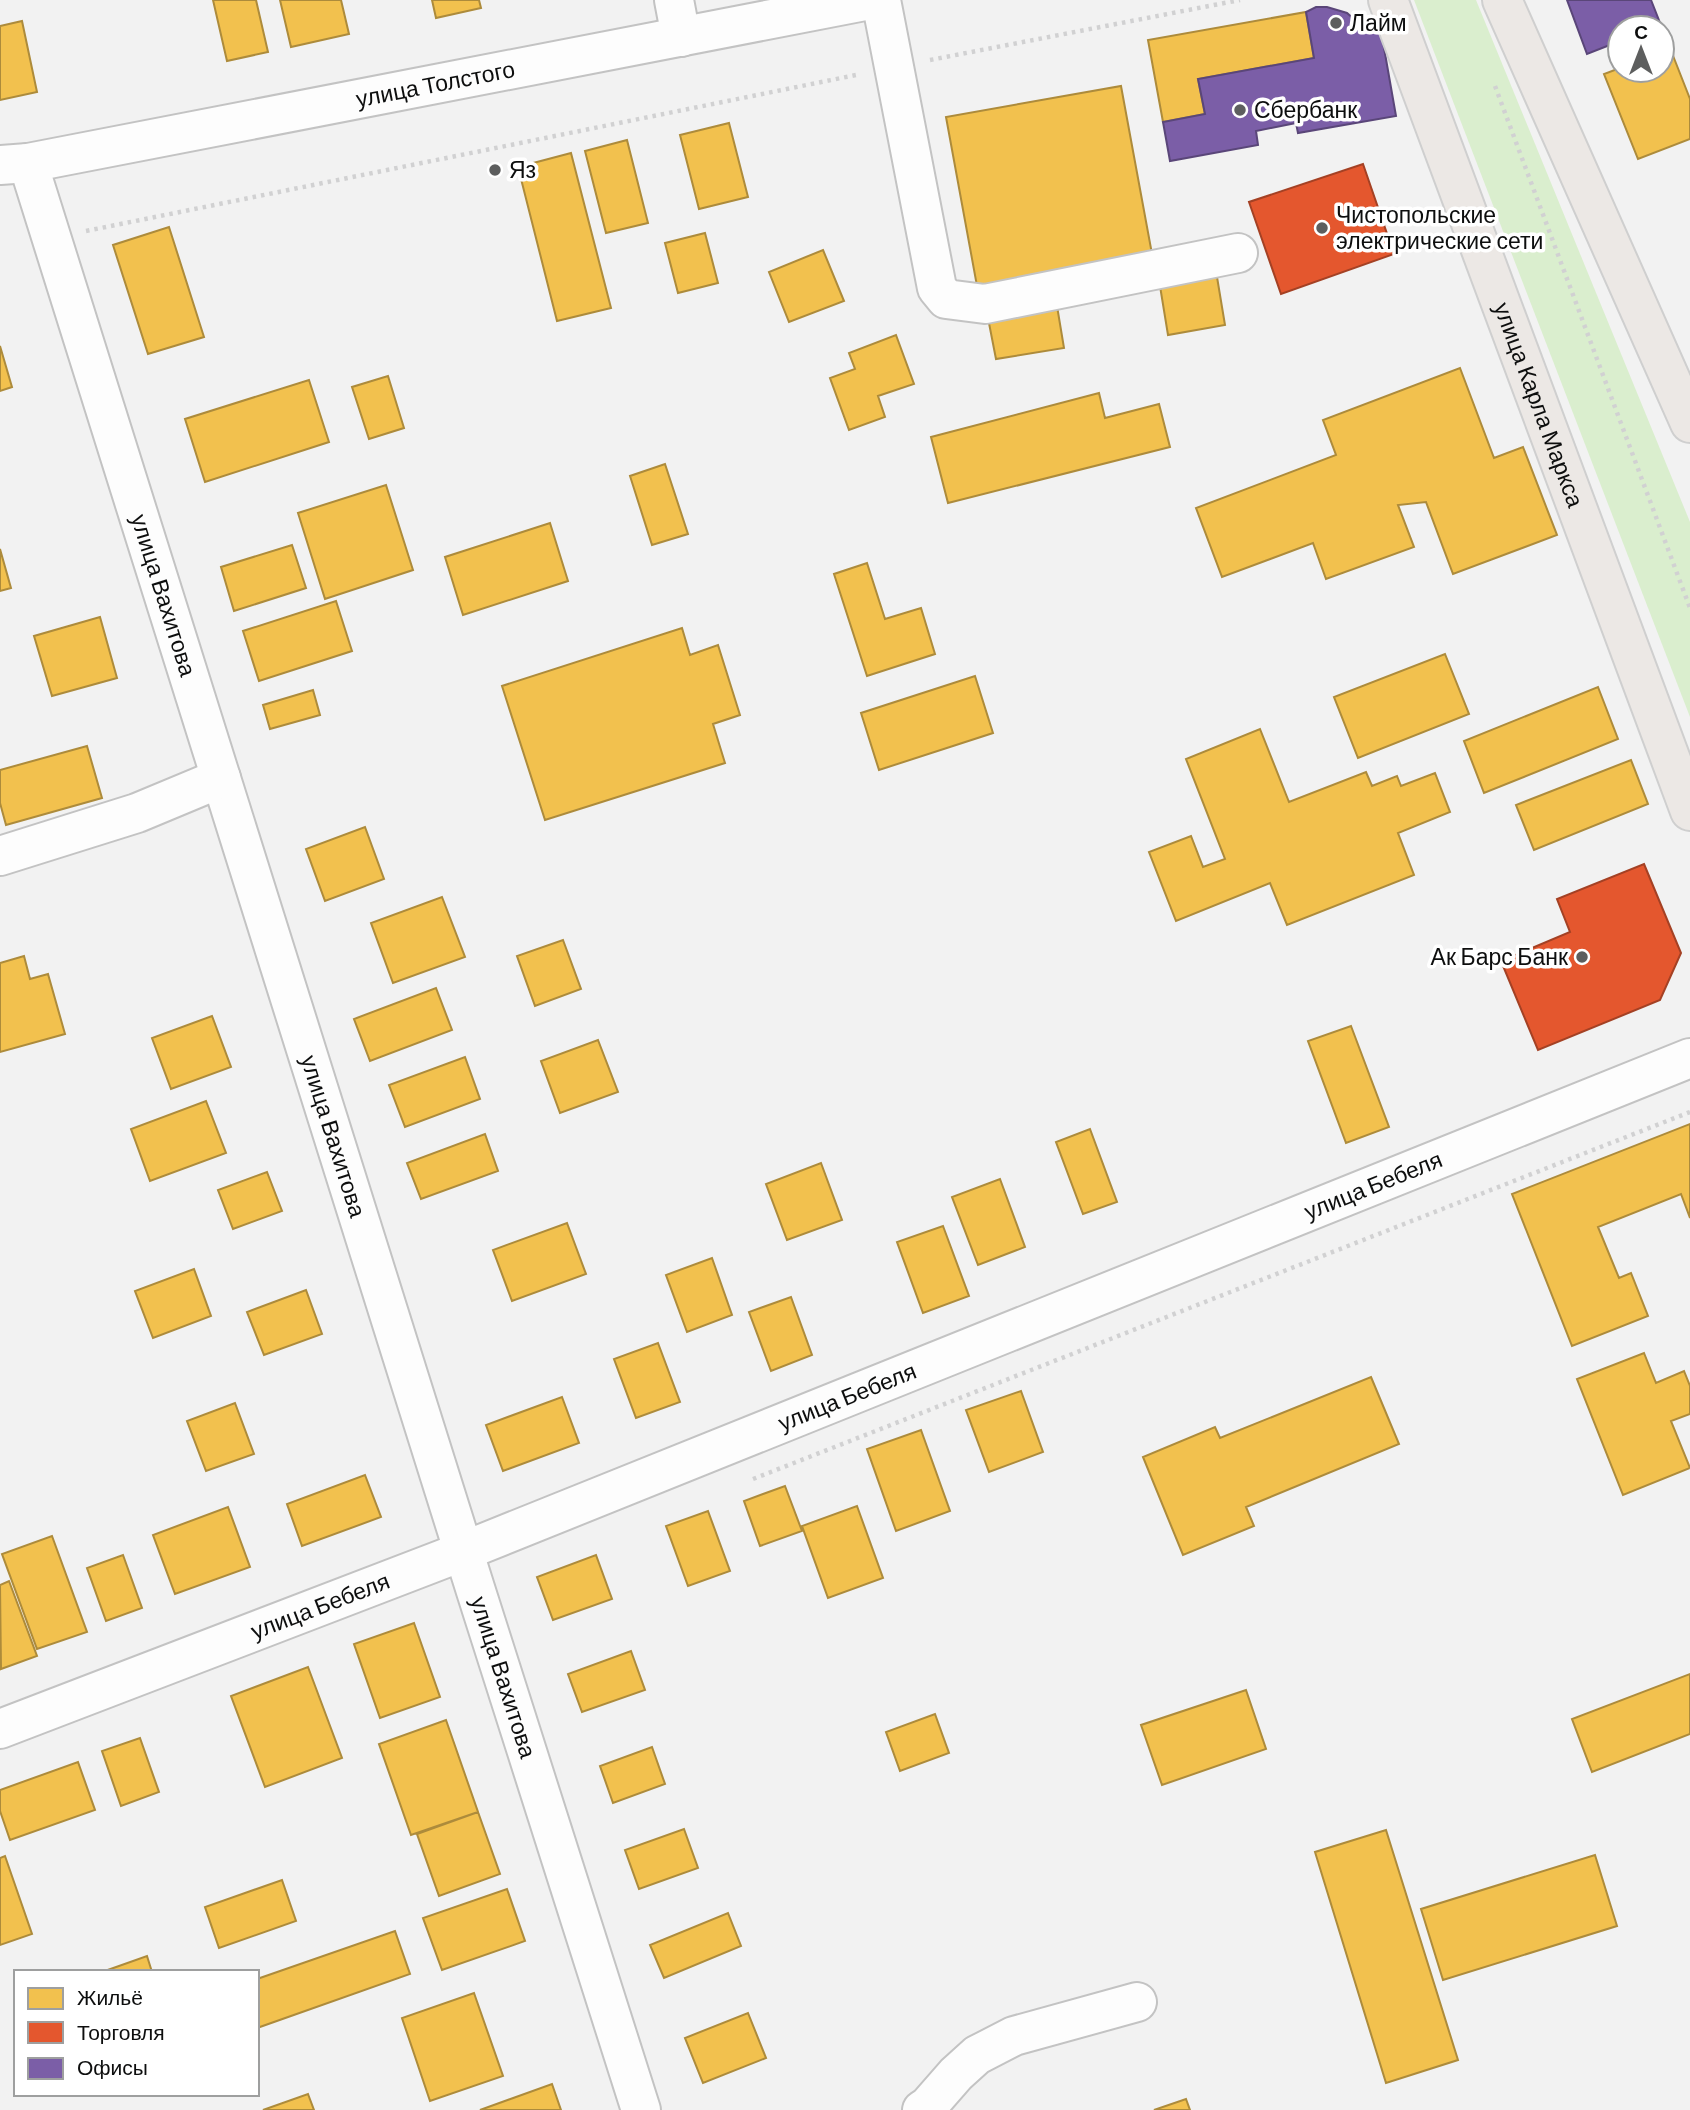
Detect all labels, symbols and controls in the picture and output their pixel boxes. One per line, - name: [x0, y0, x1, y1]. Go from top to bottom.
- place label: Лайм: [1350, 8, 1407, 36]
- north arrow: [1606, 14, 1676, 84]
- marker: Лайм: [1328, 15, 1344, 31]
- text: С: [1634, 20, 1648, 43]
- street label: улица Толстого: [353, 54, 517, 112]
- place label: Сбербанк: [1254, 95, 1358, 123]
- marker: Сбербанк: [1232, 102, 1248, 118]
- place label: Яз: [509, 155, 536, 183]
- marker: Яз: [487, 162, 503, 178]
- place label: Чистопольские электрические сети: [1336, 200, 1543, 254]
- marker: Чистопольские электрические сети: [1314, 220, 1330, 236]
- street label: улица Карла Маркса: [1489, 298, 1591, 511]
- street label: улица Вахитова: [126, 510, 203, 680]
- place label: Ак Барс Банк: [1431, 942, 1569, 970]
- marker: Ак Барс Банк: [1574, 949, 1590, 965]
- street label: улица Вахитова: [296, 1051, 373, 1221]
- street label: улица Бебеля: [1300, 1144, 1446, 1225]
- street label: улица Бебеля: [774, 1356, 920, 1436]
- street label: улица Бебеля: [247, 1566, 393, 1644]
- street label: улица Вахитова: [465, 1592, 543, 1761]
- legend: [14, 1970, 259, 2096]
- text: Жильё: [77, 1984, 143, 2009]
- text: Торговля: [77, 2019, 165, 2044]
- text: Офисы: [77, 2054, 148, 2079]

